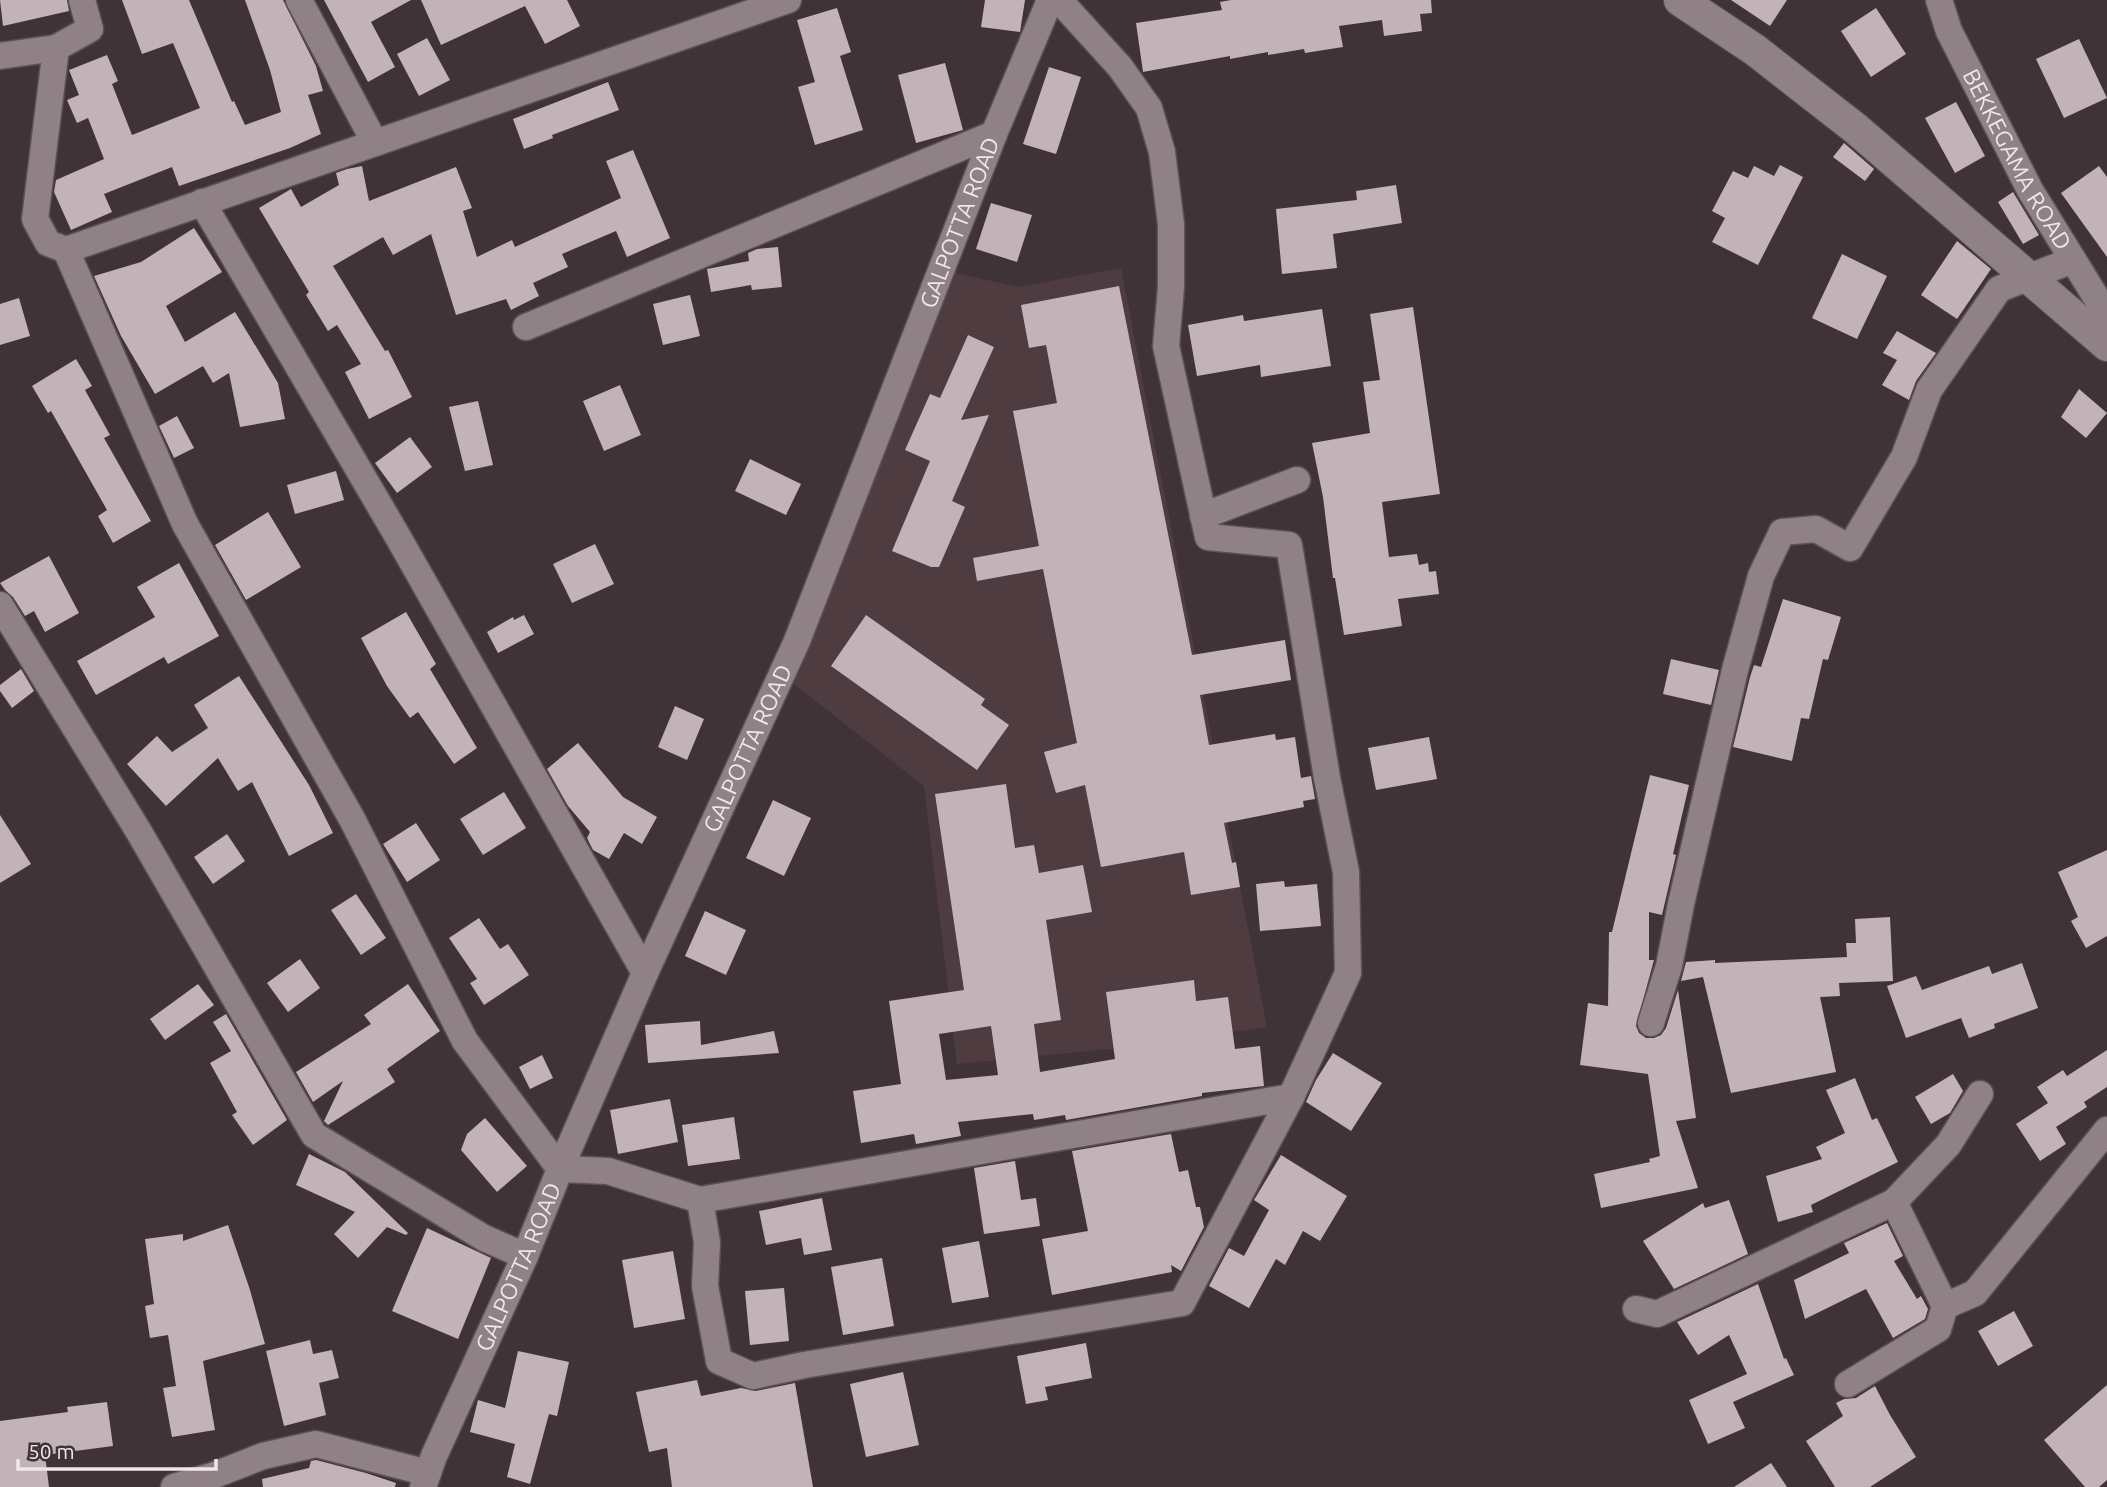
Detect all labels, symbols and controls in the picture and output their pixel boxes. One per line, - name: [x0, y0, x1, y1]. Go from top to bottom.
- street label: BEKKEGAMA ROAD: [1959, 65, 2077, 254]
- street label: GALPOTTA ROAD: [915, 133, 1004, 312]
- street label: GALPOTTA ROAD: [698, 661, 796, 836]
- street label: GALPOTTA ROAD: [470, 1179, 565, 1355]
- scale bar: [18, 1428, 215, 1472]
- text: 50 m: [28, 1439, 75, 1463]

